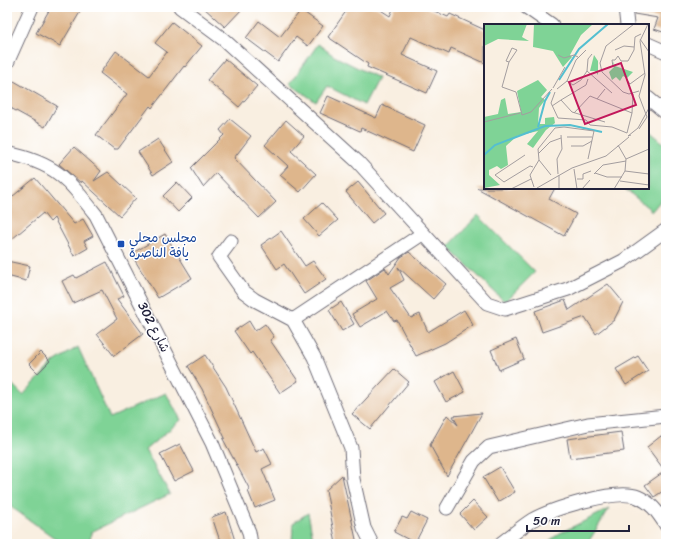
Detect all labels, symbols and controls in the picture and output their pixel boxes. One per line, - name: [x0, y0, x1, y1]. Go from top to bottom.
- inset map: [484, 24, 649, 189]
- place label: مجلس محلي يافة الناصرة: [129, 226, 197, 264]
- marker: مجلس محلي يافة الناصرة: [116, 239, 126, 249]
- street label: شارع 302: [131, 298, 177, 356]
- scale bar: [527, 507, 629, 533]
- text: 50 m: [533, 510, 560, 532]

